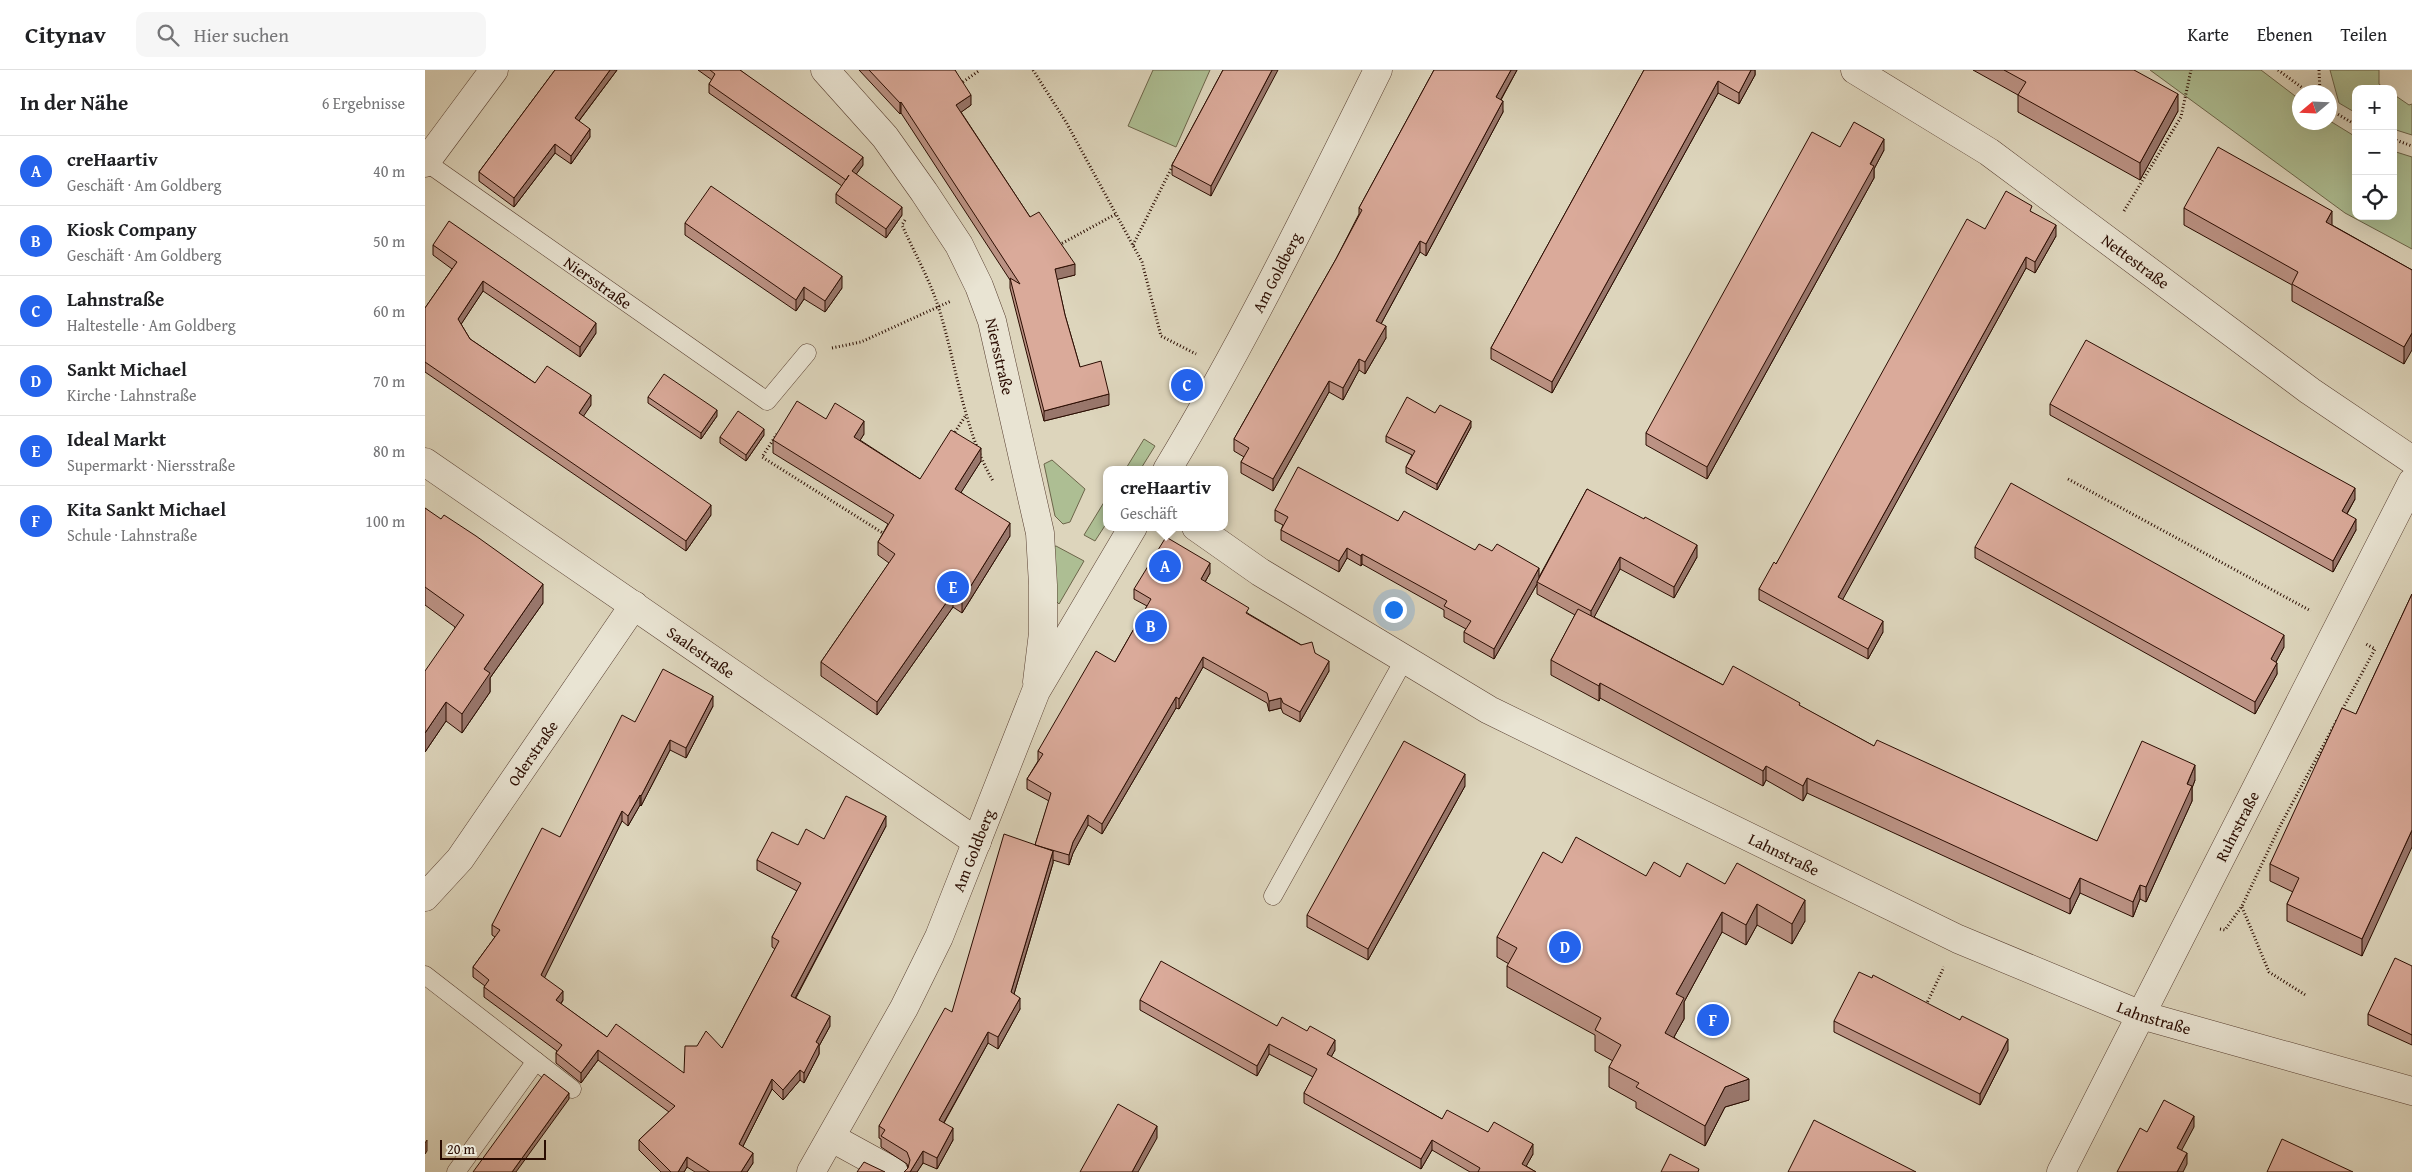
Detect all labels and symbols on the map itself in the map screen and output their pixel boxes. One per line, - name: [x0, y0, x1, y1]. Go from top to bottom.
- north arrow: [2292, 85, 2337, 130]
- street label: Am Goldberg: [1246, 228, 1307, 317]
- street label: Nettestraße: [2097, 228, 2175, 295]
- street label: Niersstraße: [559, 250, 637, 315]
- street label: Niersstraße: [980, 315, 1020, 397]
- pin: C: [1171, 366, 1203, 404]
- pin: A: [1149, 547, 1181, 585]
- pin: E: [937, 568, 969, 606]
- your location: [1381, 597, 1407, 623]
- pin: B: [1135, 607, 1167, 645]
- street label: Saalestraße: [662, 620, 740, 684]
- street label: Oderstraße: [501, 715, 564, 791]
- street label: Ruhrstraße: [2209, 787, 2265, 866]
- street label: Am Goldberg: [946, 805, 1000, 895]
- street label: Lahnstraße: [1745, 827, 1824, 882]
- pin: D: [1549, 928, 1581, 966]
- street label: Lahnstraße: [2113, 994, 2194, 1040]
- pin: F: [1697, 1001, 1729, 1039]
- scale bar: [440, 1137, 546, 1160]

